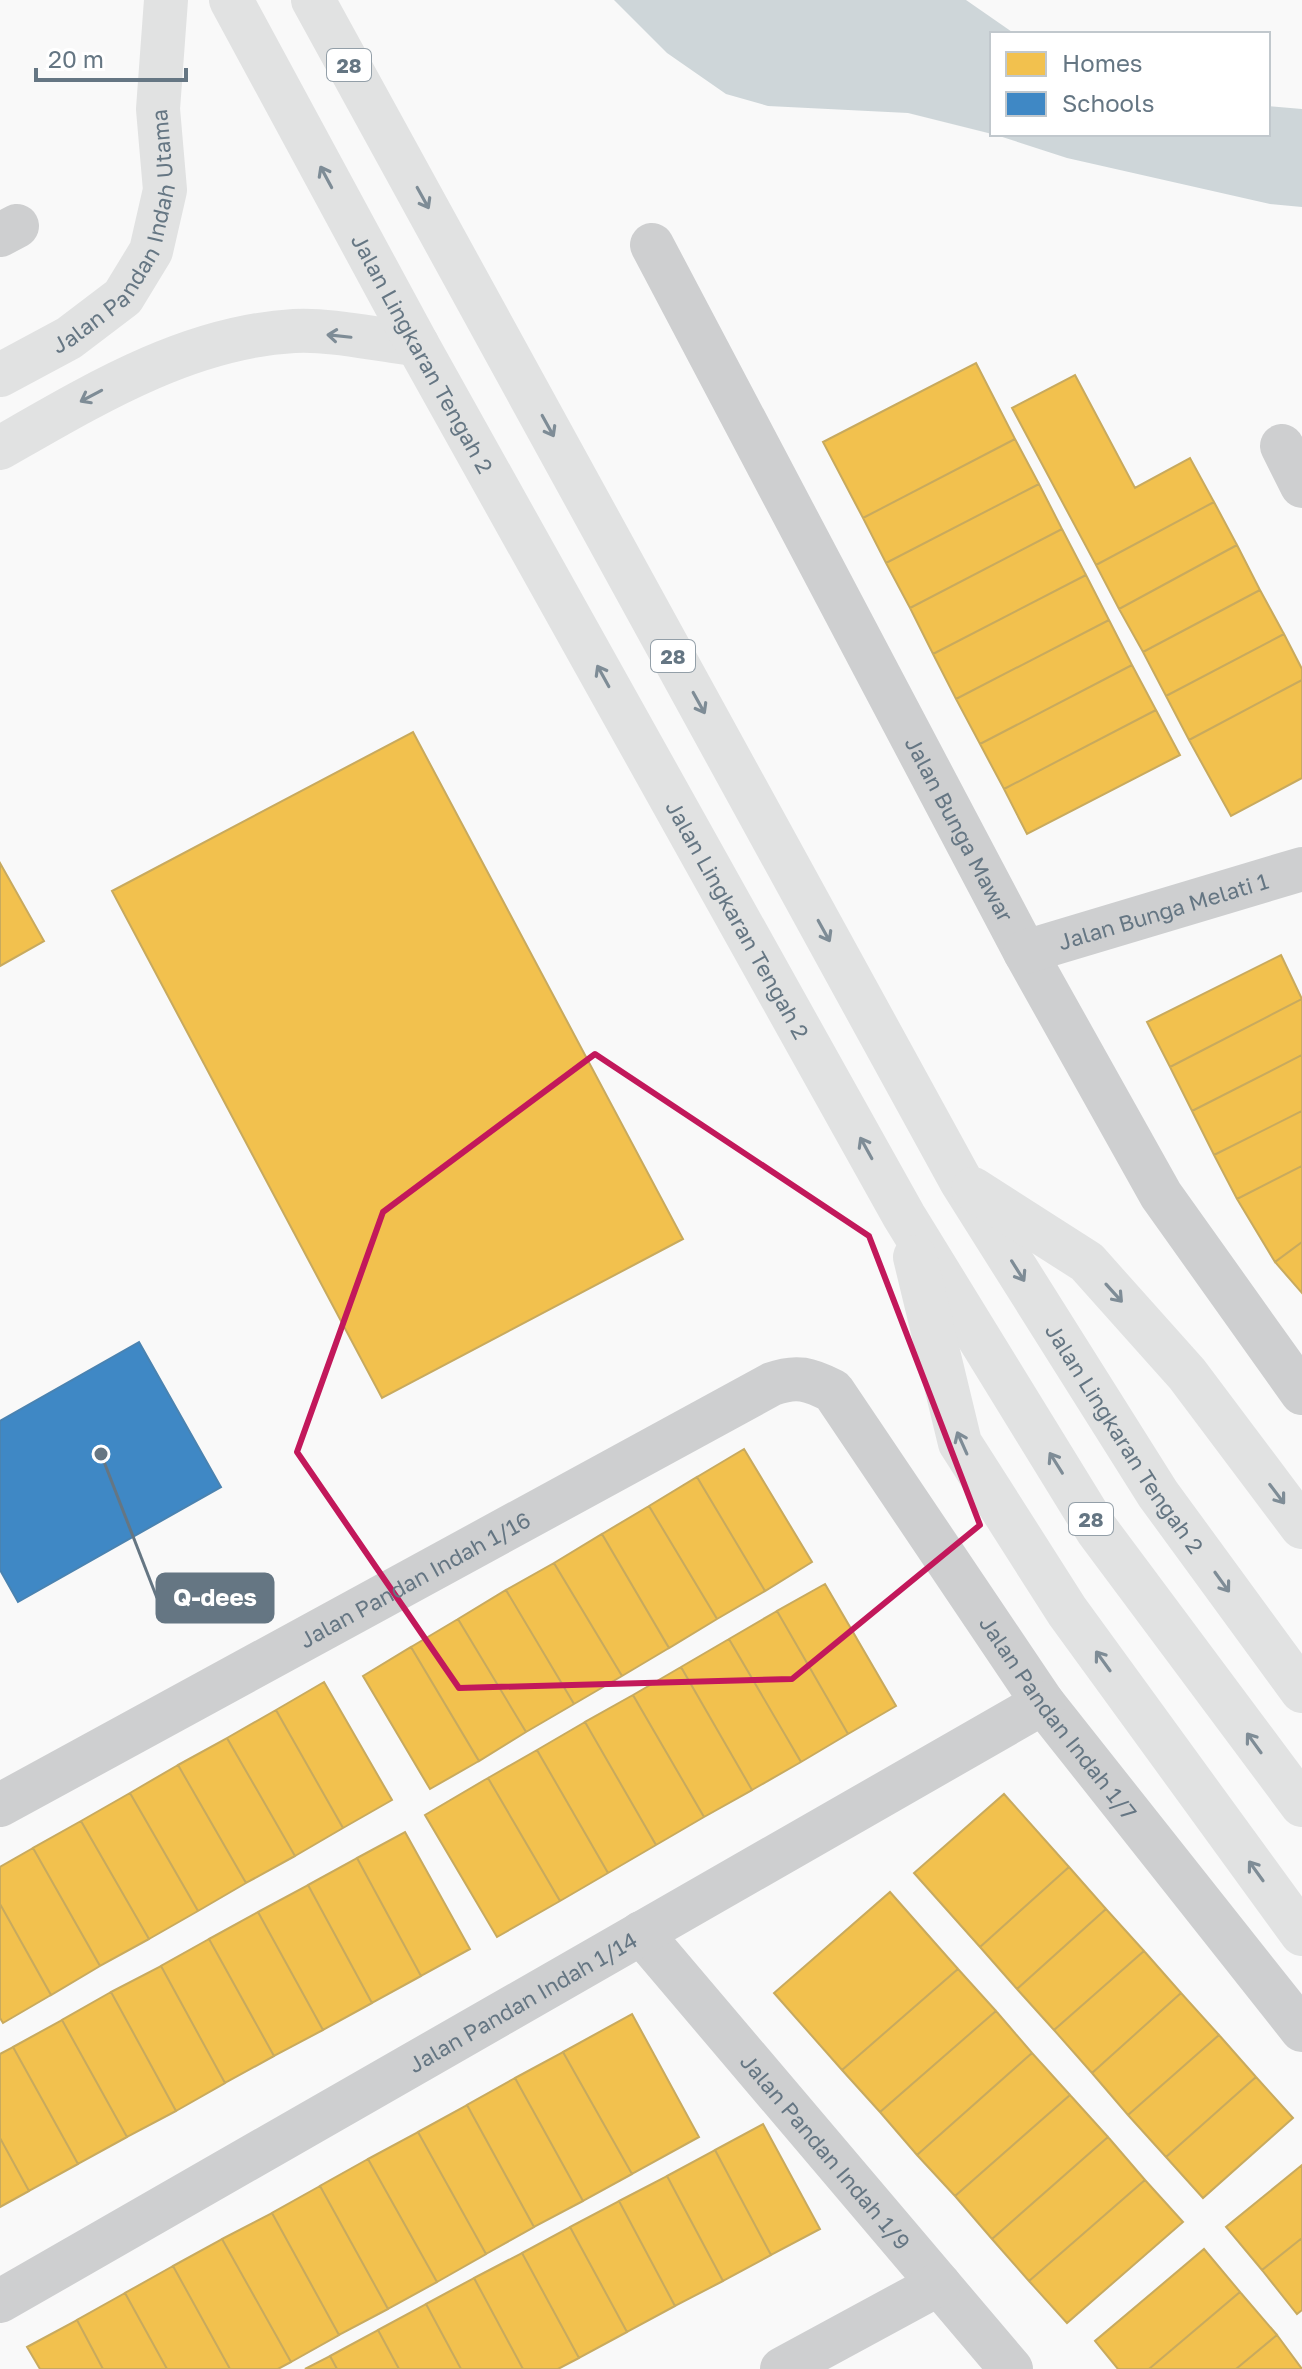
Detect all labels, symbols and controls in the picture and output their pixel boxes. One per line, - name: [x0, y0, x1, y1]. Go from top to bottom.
- scale bar: [36, 32, 186, 82]
- legend: [990, 32, 1270, 136]
- text: 20 m: [48, 44, 104, 73]
- text: Homes: [1062, 48, 1143, 77]
- road number: 28: [327, 49, 371, 81]
- text: Schools: [1062, 88, 1154, 117]
- street label: Jalan Pandan Indah Utama: [47, 108, 180, 358]
- one-way arrow: [318, 165, 334, 189]
- one-way arrow: [415, 186, 431, 209]
- street label: Jalan Lingkaran Tengah 2: [346, 229, 500, 478]
- one-way arrow: [326, 328, 353, 343]
- one-way arrow: [80, 389, 103, 405]
- one-way arrow: [540, 414, 556, 437]
- road number: 28: [651, 640, 695, 672]
- one-way arrow: [595, 665, 610, 689]
- one-way arrow: [692, 691, 708, 715]
- street label: Jalan Bunga Mawar: [900, 731, 1020, 926]
- street label: Jalan Lingkaran Tengah 2: [661, 795, 816, 1043]
- street label: Jalan Bunga Melati 1: [1055, 866, 1272, 955]
- one-way arrow: [817, 919, 833, 943]
- one-way arrow: [858, 1137, 874, 1160]
- one-way arrow: [1010, 1259, 1026, 1282]
- one-way arrow: [1105, 1282, 1123, 1302]
- street label: Jalan Lingkaran Tengah 2: [1040, 1318, 1210, 1558]
- one-way arrow: [954, 1431, 969, 1455]
- one-way arrow: [1048, 1452, 1064, 1475]
- one-way arrow: [1269, 1483, 1286, 1505]
- road number: 28: [1069, 1503, 1113, 1535]
- street label: Jalan Pandan Indah 1/16: [294, 1505, 535, 1653]
- one-way arrow: [1214, 1570, 1231, 1592]
- callout: Q-dees: [157, 1574, 273, 1622]
- text: Q-dees: [173, 1582, 257, 1611]
- street label: Jalan Pandan Indah 1/7: [974, 1610, 1143, 1824]
- one-way arrow: [1095, 1651, 1112, 1672]
- one-way arrow: [1246, 1733, 1263, 1755]
- one-way arrow: [1248, 1861, 1265, 1882]
- street label: Jalan Pandan Indah 1/14: [403, 1925, 641, 2078]
- street label: Jalan Pandan Indah 1/9: [735, 2048, 917, 2254]

